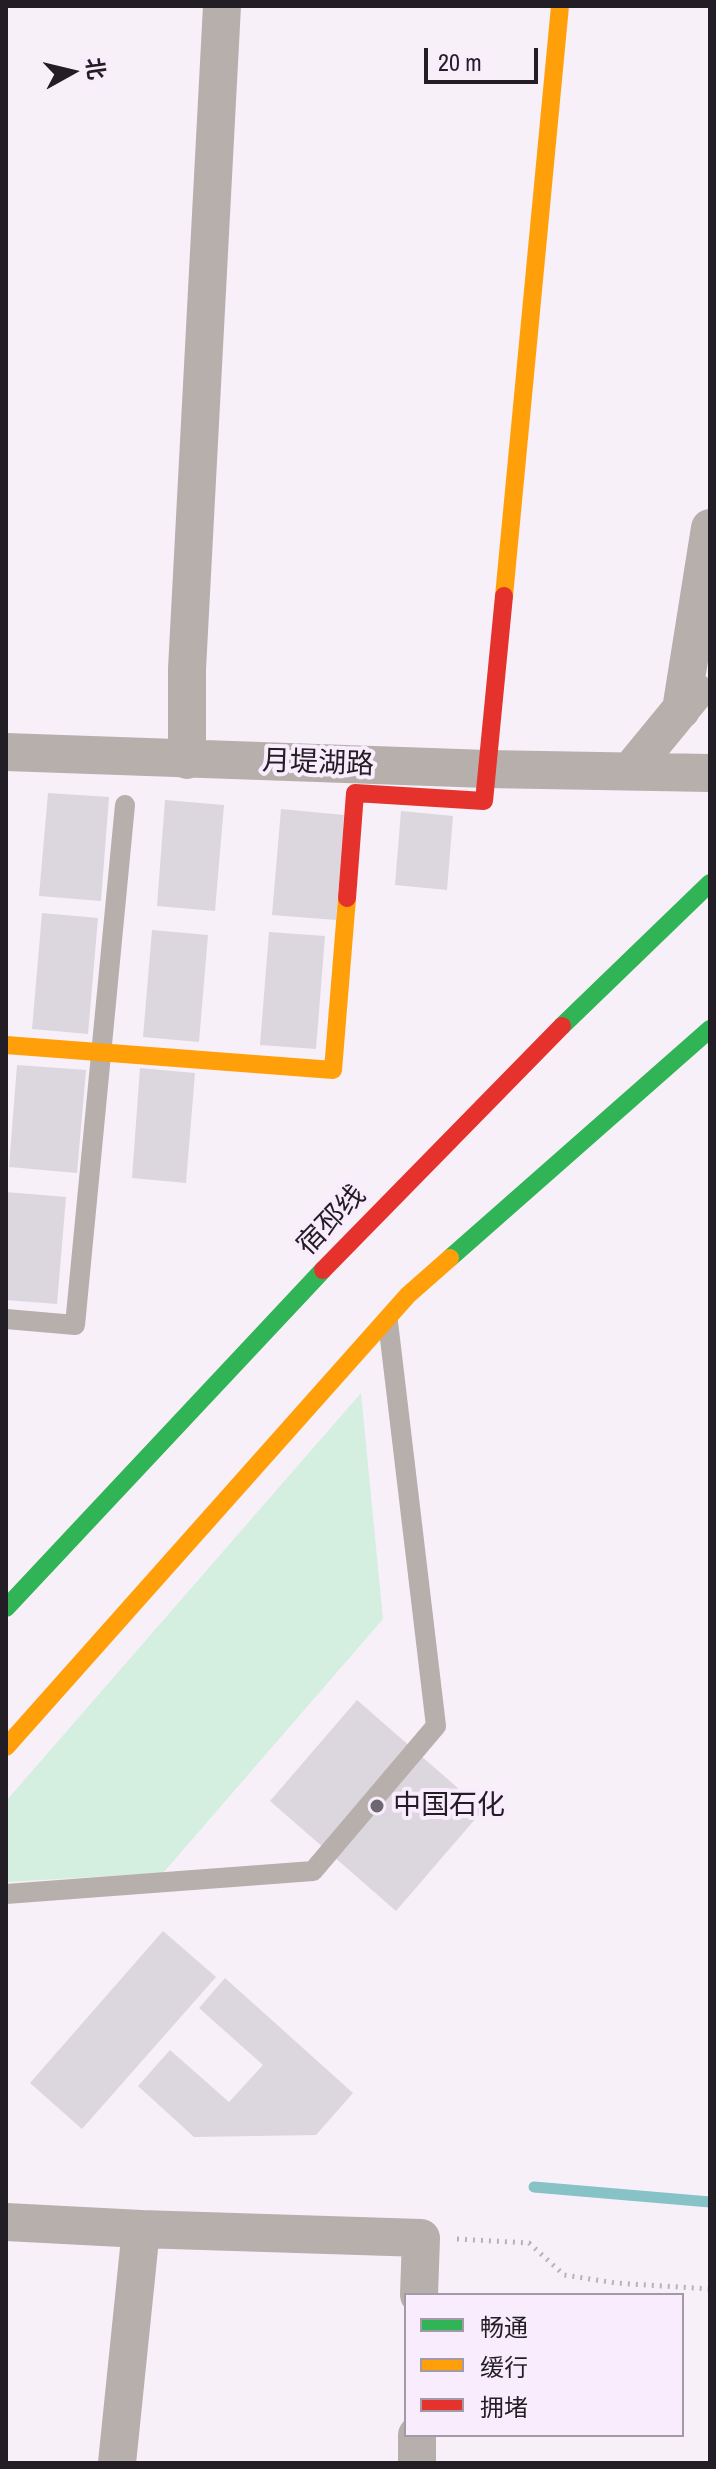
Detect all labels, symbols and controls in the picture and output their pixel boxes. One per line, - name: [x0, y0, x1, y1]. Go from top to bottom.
- north arrow: [32, 32, 112, 112]
- scale bar: [428, 32, 542, 82]
- text: 20 m: [438, 46, 482, 78]
- text: 北: [79, 56, 112, 82]
- street label: 月堤湖路: [261, 745, 375, 783]
- street label: 宿邳线: [291, 1179, 373, 1263]
- place label: 中国石化: [393, 1789, 505, 1823]
- marker: 中国石化: [368, 1797, 386, 1815]
- legend: [404, 2293, 684, 2437]
- text: 畅通: [480, 2311, 528, 2343]
- text: 缓行: [480, 2351, 528, 2383]
- text: 拥堵: [480, 2391, 528, 2423]

